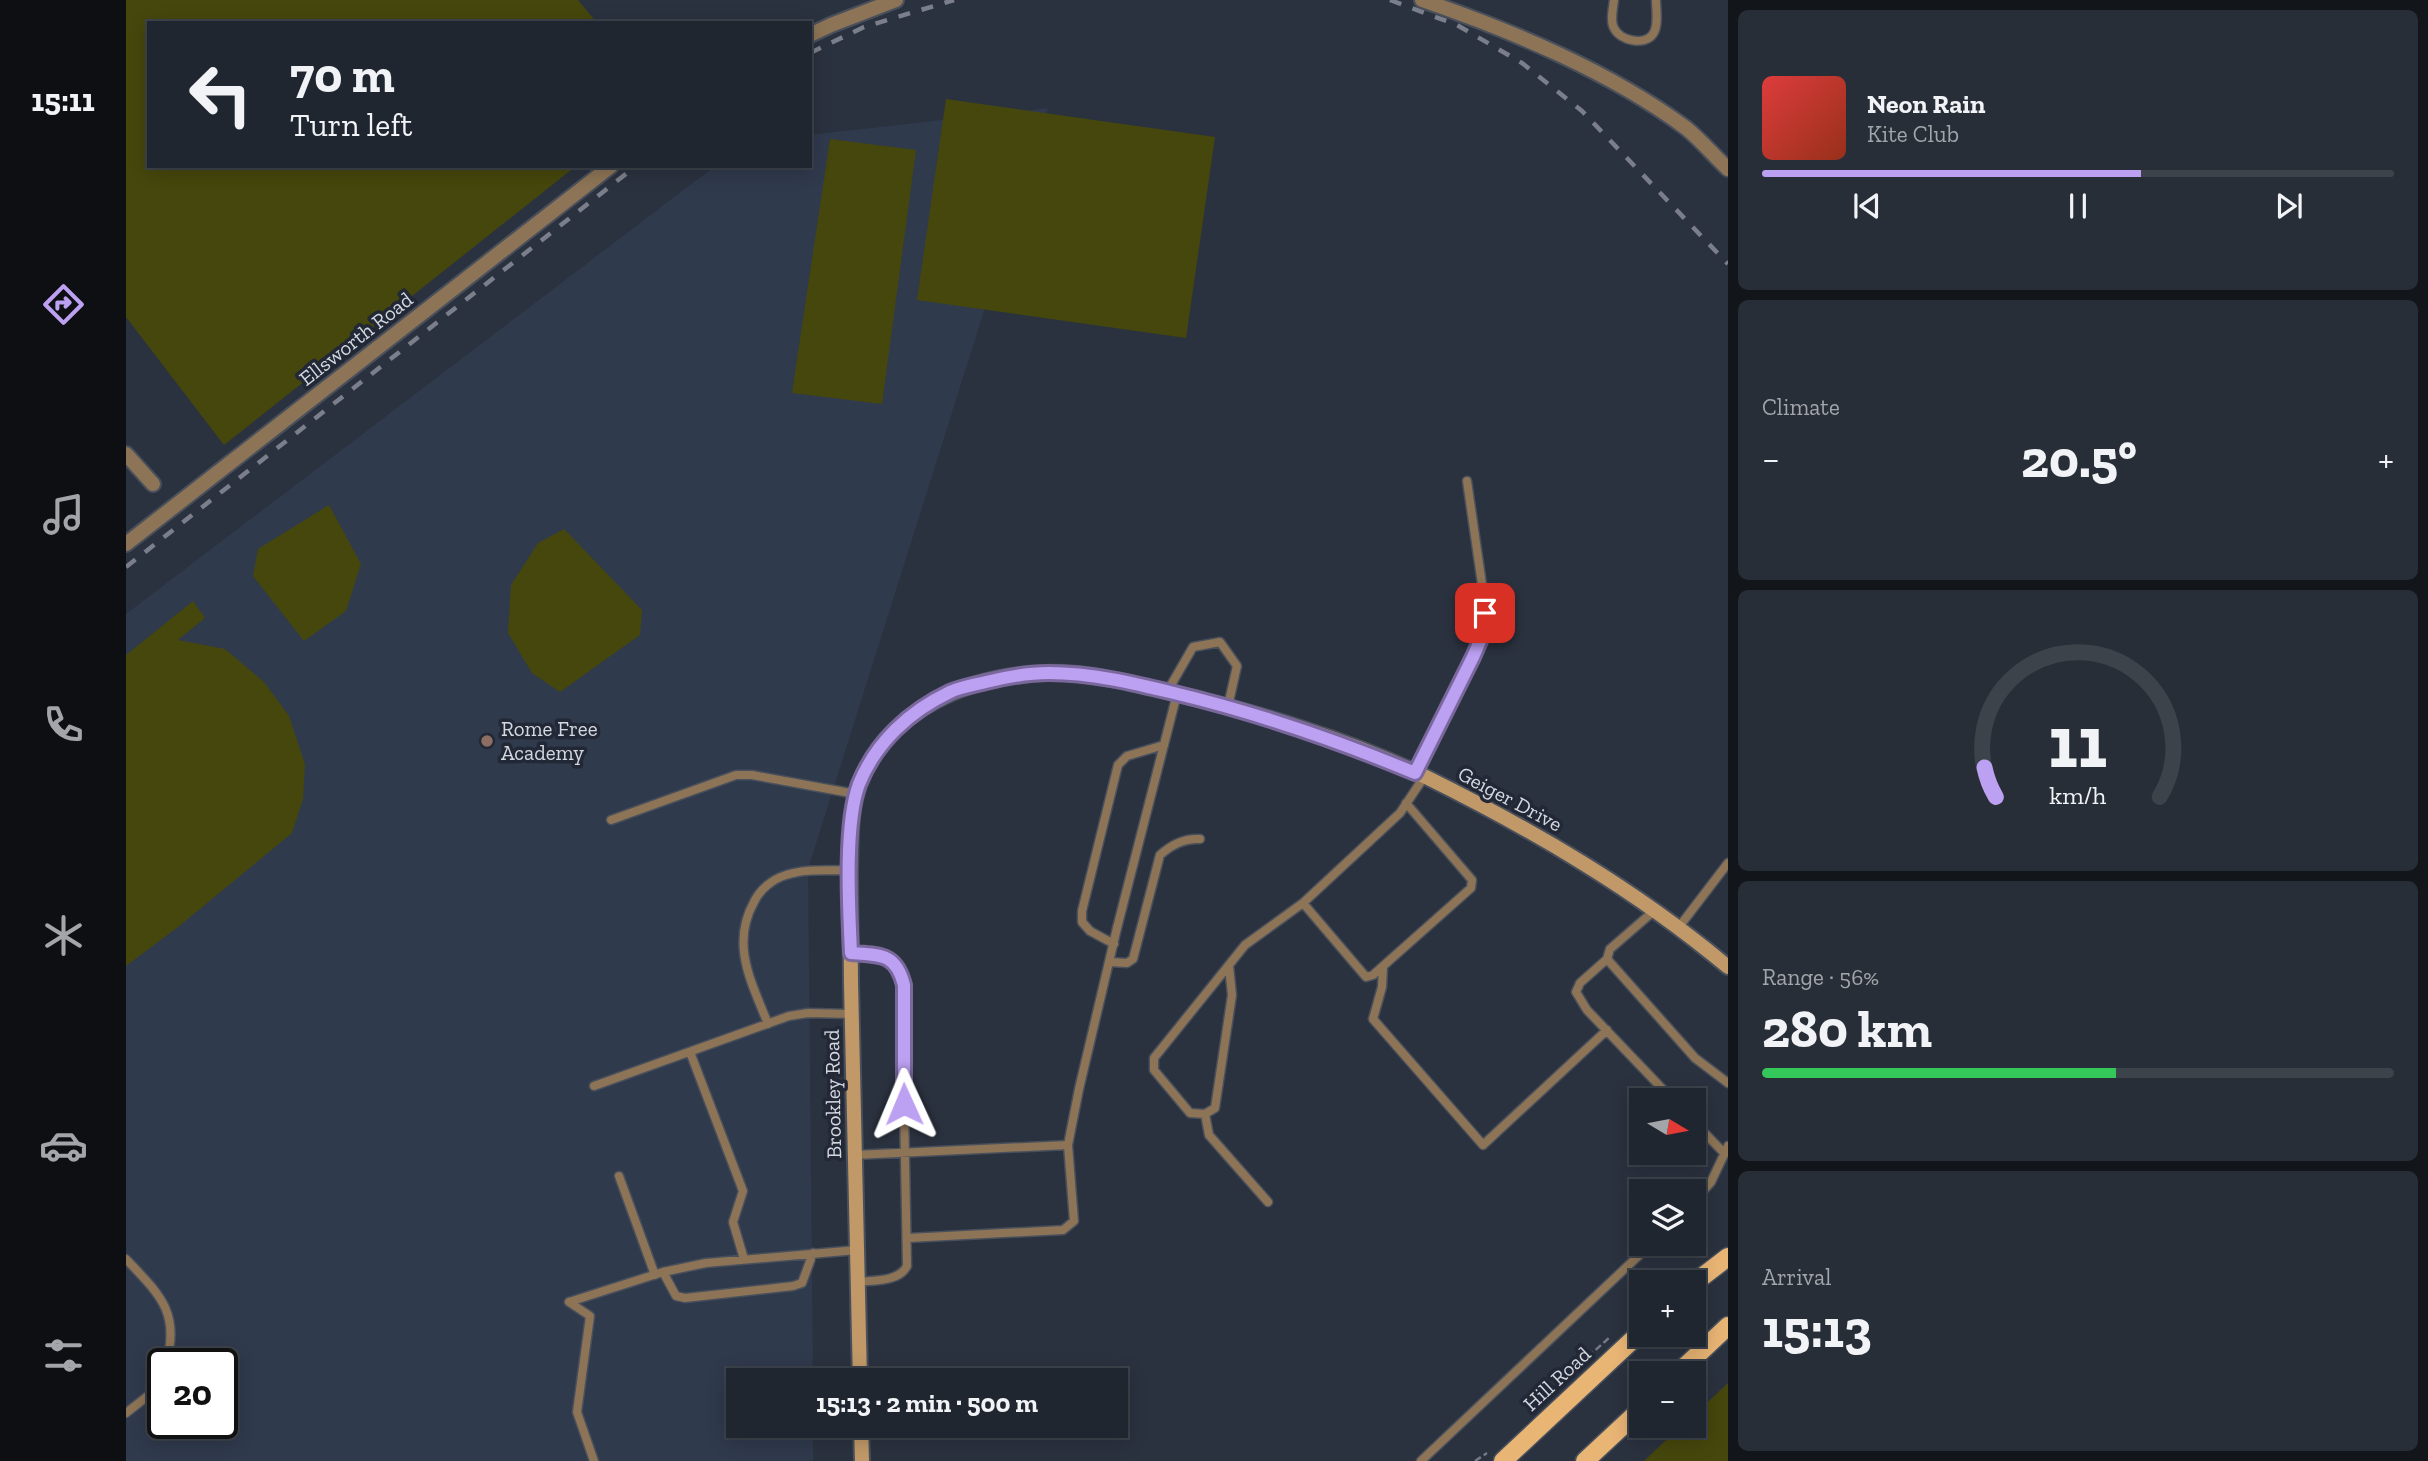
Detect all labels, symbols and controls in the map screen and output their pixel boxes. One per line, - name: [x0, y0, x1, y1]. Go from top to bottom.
- text: 70 m: [290, 46, 395, 105]
- icon: left: [175, 49, 266, 140]
- text: 15:11: [31, 81, 95, 119]
- text: Neon Rain: [1867, 88, 1985, 120]
- text: Turn left: [290, 106, 412, 144]
- text: Kite Club: [1867, 120, 1959, 148]
- icon: previous: [1848, 187, 1886, 225]
- icon: pause: [2059, 187, 2097, 225]
- icon: next: [2270, 187, 2308, 225]
- icon: directions: [39, 280, 88, 329]
- street label: Ellsworth Road: [294, 286, 418, 391]
- text: Climate: [1762, 393, 1840, 421]
- text: 20.5°: [2021, 428, 2137, 490]
- text: −: [1762, 436, 1780, 482]
- text: +: [2378, 436, 2394, 482]
- icon: music: [39, 490, 88, 539]
- pin: [1455, 583, 1515, 643]
- icon: arrive: [1466, 594, 1504, 632]
- text: 11: [2049, 698, 2107, 786]
- icon: phone: [39, 700, 88, 749]
- place label: Rome Free Academy: [501, 716, 598, 765]
- marker: Rome Free Academy: [479, 733, 495, 749]
- street label: Geiger Drive: [1454, 761, 1567, 836]
- text: km/h: [2049, 779, 2107, 809]
- icon: climate: [39, 911, 88, 960]
- text: Range · 56%: [1762, 963, 1879, 991]
- text: 280 km: [1762, 998, 1932, 1060]
- street label: Brookley Road: [819, 1029, 846, 1159]
- position arrow: [867, 1067, 941, 1141]
- north arrow: [1629, 1088, 1706, 1166]
- map controls: [1629, 1088, 1706, 1438]
- icon: car: [39, 1121, 88, 1170]
- button: layers: [1629, 1179, 1706, 1256]
- text: Arrival: [1762, 1263, 1831, 1291]
- button: +: [1629, 1270, 1706, 1347]
- text: 15:13: [1762, 1298, 1872, 1360]
- icon: filters: [39, 1331, 88, 1380]
- street label: Hill Road: [1518, 1341, 1596, 1416]
- speed limit sign: 20: [147, 1348, 238, 1439]
- button: −: [1629, 1361, 1706, 1438]
- text: 15:13 · 2 min · 500 m: [816, 1387, 1038, 1419]

